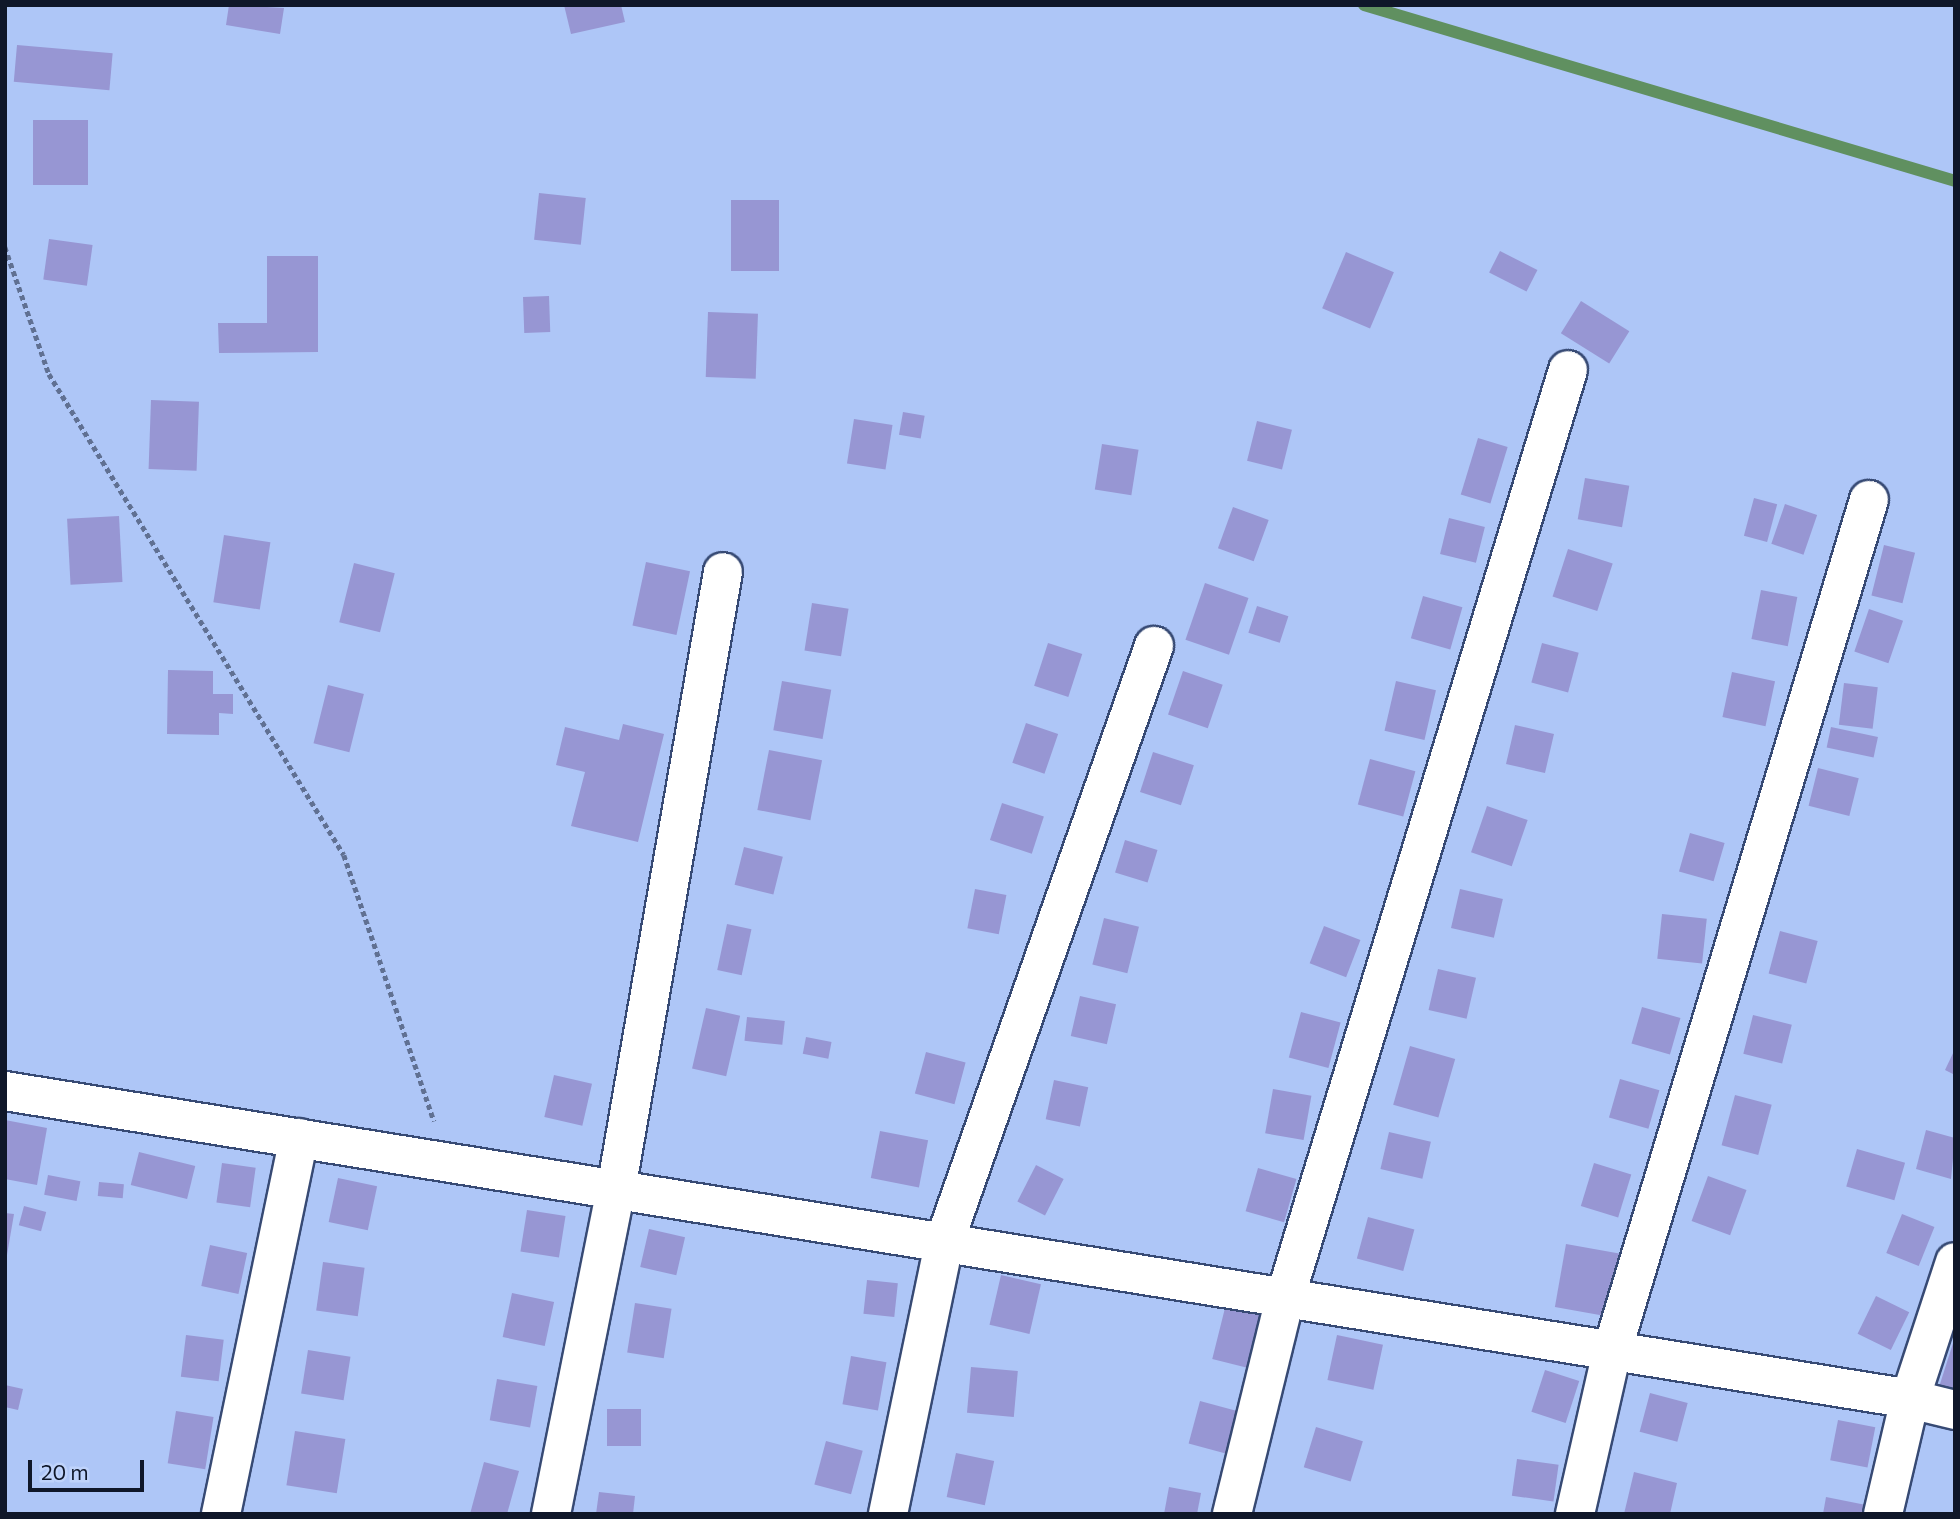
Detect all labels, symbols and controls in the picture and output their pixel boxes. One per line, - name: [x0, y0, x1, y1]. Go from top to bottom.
- scale bar: [32, 1446, 147, 1490]
- text: 20 m: [41, 1459, 89, 1484]

